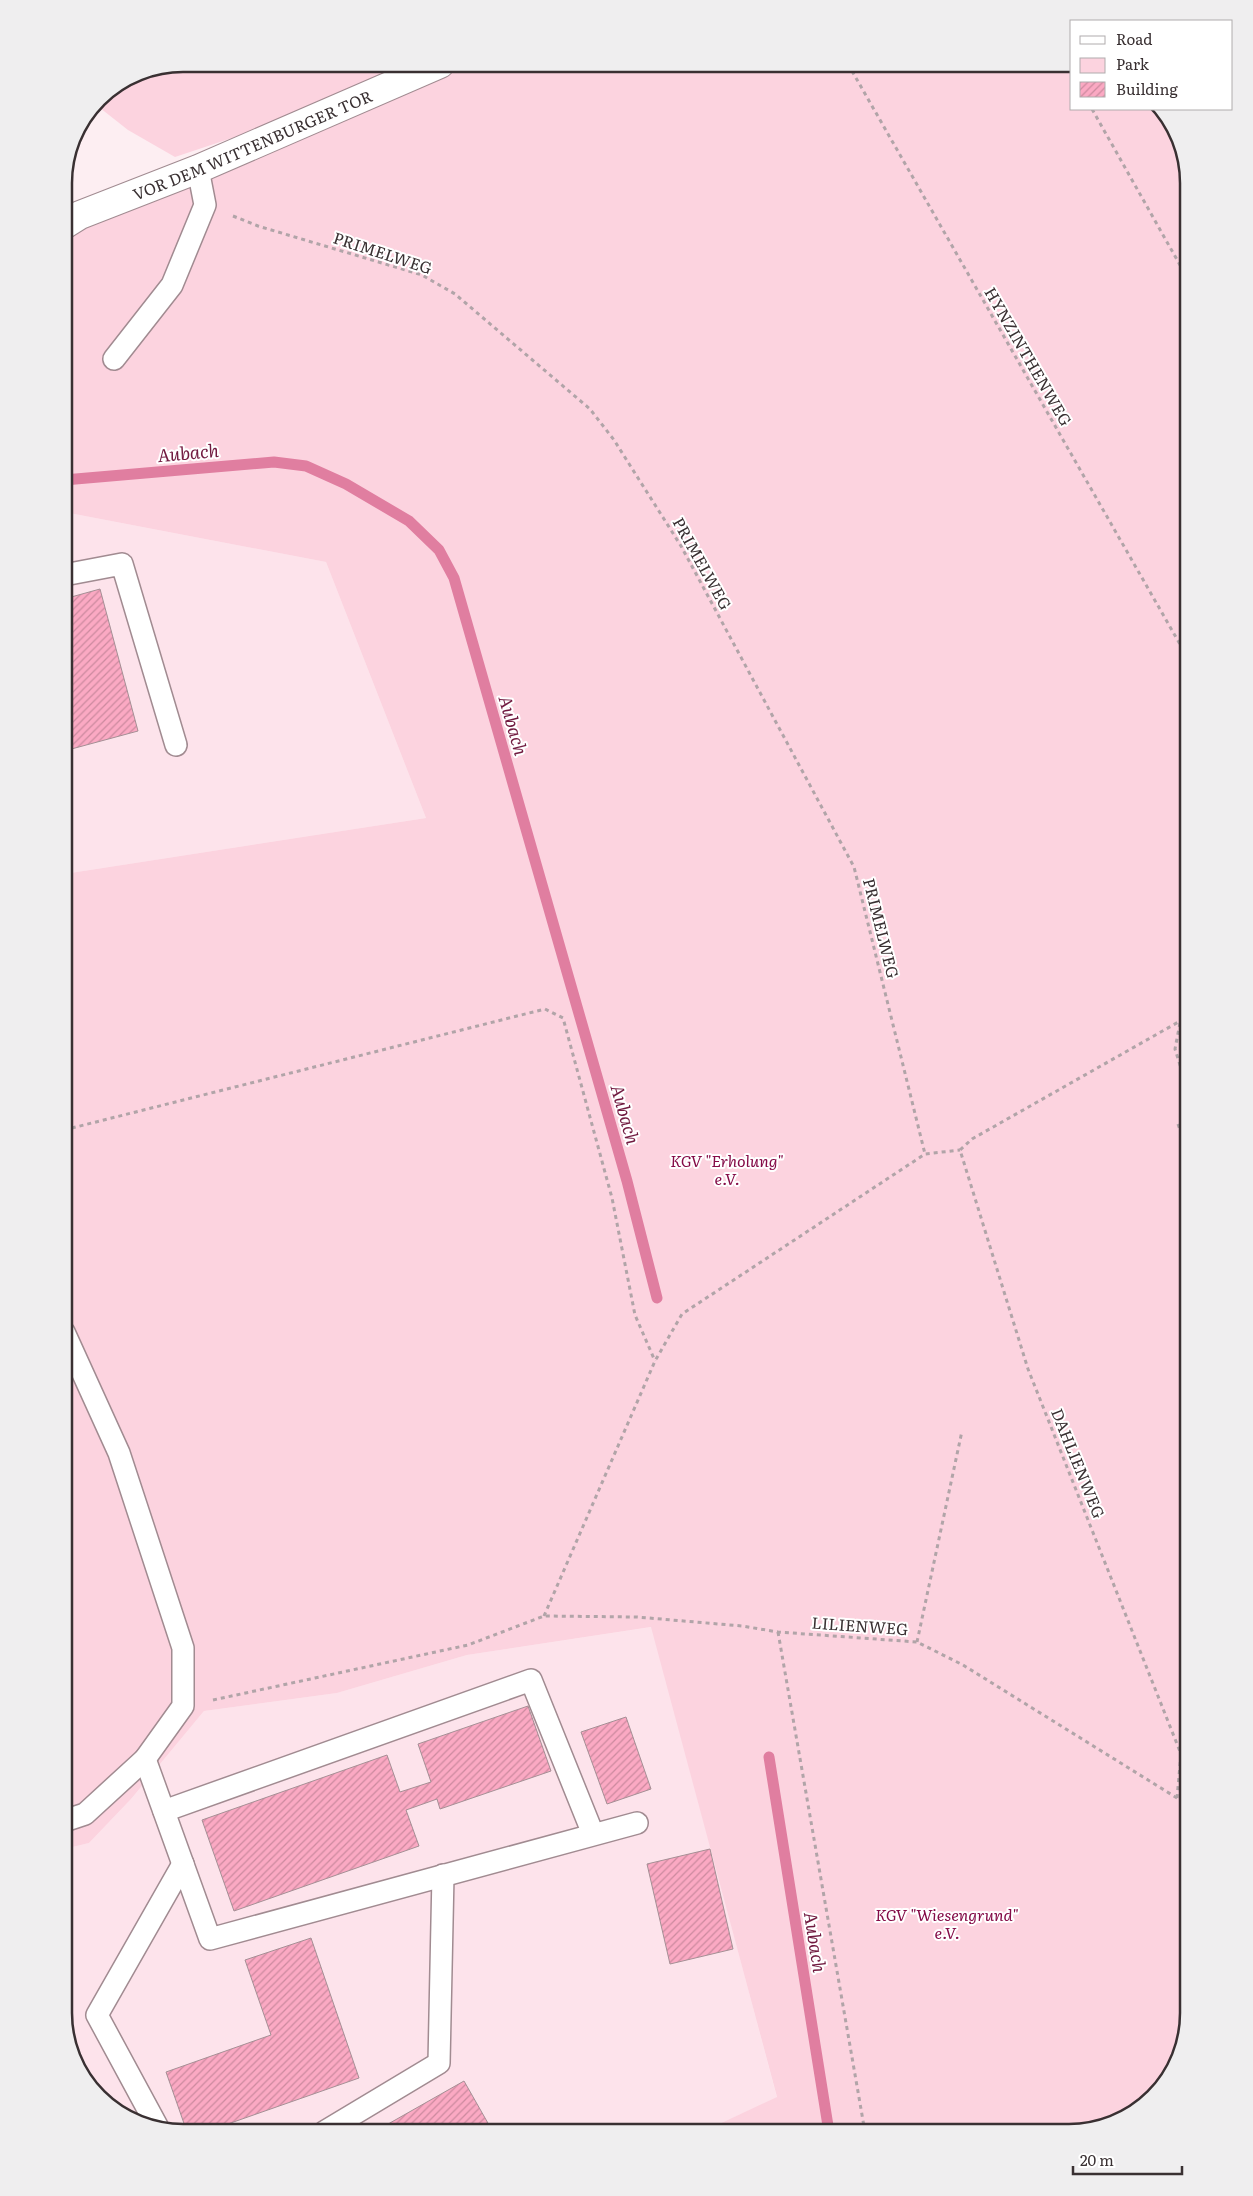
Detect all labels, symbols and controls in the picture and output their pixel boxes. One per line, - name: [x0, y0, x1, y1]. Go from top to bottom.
- legend: [1070, 20, 1233, 110]
- text: Road: [1116, 27, 1152, 50]
- text: Park: [1116, 52, 1150, 75]
- text: Building: [1116, 77, 1178, 100]
- street label: VOR DEM WITTENBURGER TOR: [129, 83, 376, 205]
- street label: PRIMELWEG: [331, 225, 435, 279]
- street label: HYNZINTHENWEG: [979, 282, 1079, 430]
- water label: Aubach: [156, 436, 220, 468]
- street label: PRIMELWEG: [668, 512, 738, 614]
- water label: Aubach: [493, 692, 536, 759]
- street label: PRIMELWEG: [858, 875, 906, 981]
- water label: Aubach: [605, 1081, 648, 1148]
- park label: KGV "Erholung" e.V.: [670, 1148, 784, 1190]
- street label: DAHLIENWEG: [1046, 1404, 1112, 1522]
- street label: LILIENWEG: [811, 1610, 909, 1640]
- park label: KGV "Wiesengrund" e.V.: [875, 1902, 1019, 1944]
- water label: Aubach: [798, 1910, 834, 1975]
- scale bar: [1073, 2144, 1182, 2176]
- text: 20 m: [1080, 2148, 1114, 2171]

